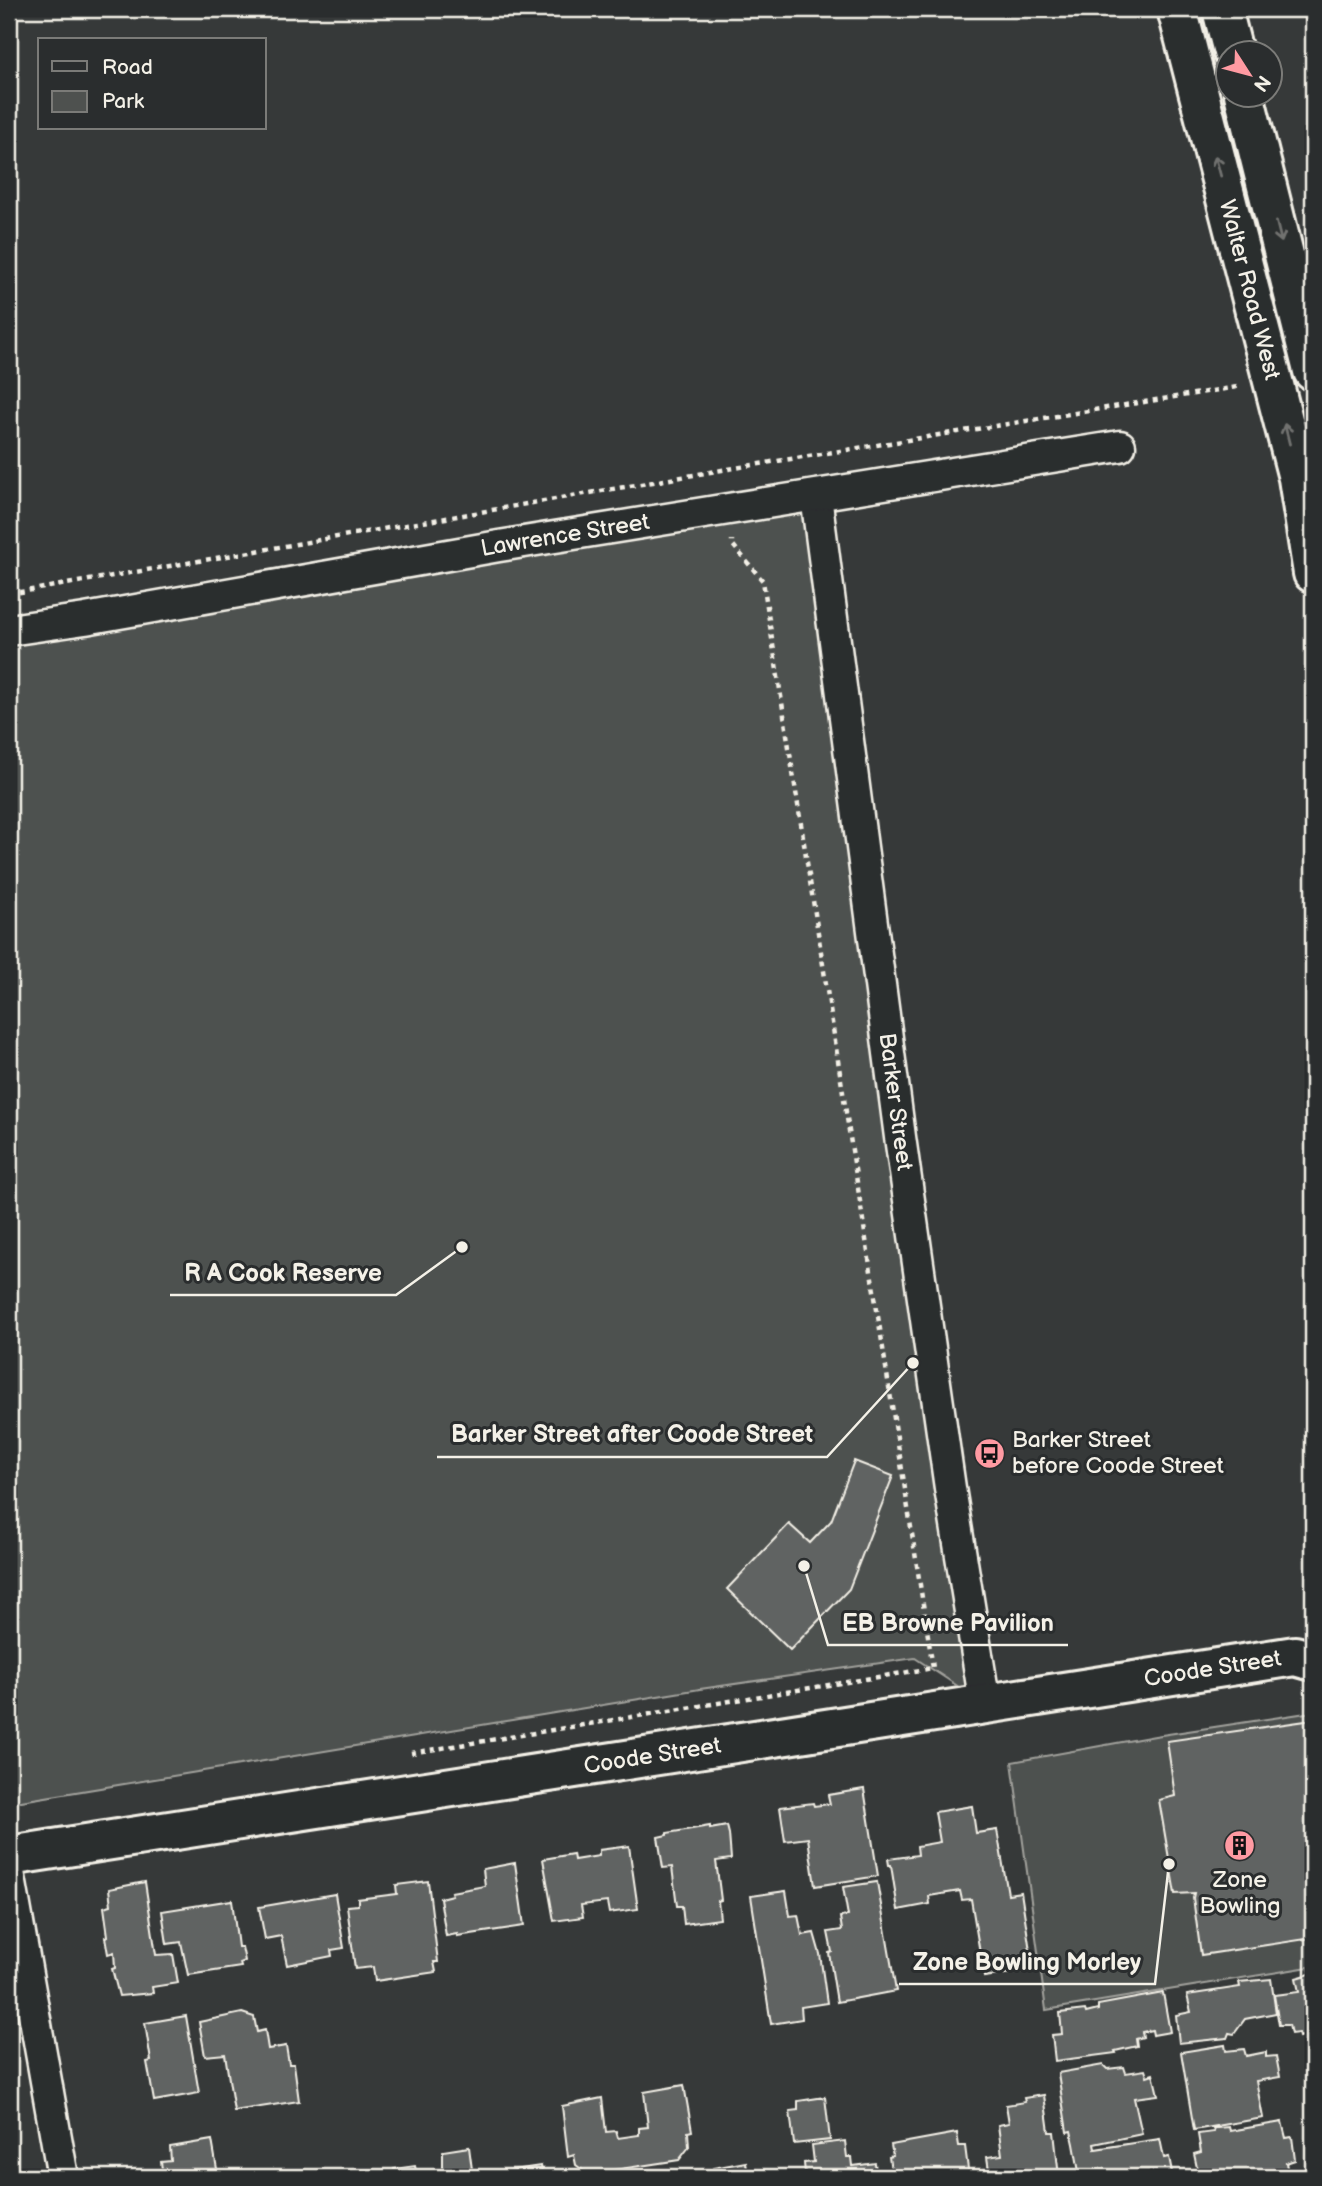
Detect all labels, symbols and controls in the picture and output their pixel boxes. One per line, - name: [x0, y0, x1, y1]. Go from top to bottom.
- legend: [38, 38, 266, 130]
- north arrow: [1214, 38, 1284, 108]
- text: Road: [102, 55, 153, 80]
- text: N: [1248, 71, 1275, 96]
- text: Park: [102, 89, 145, 114]
- one-way arrow: [1211, 155, 1224, 178]
- street label: Walter Road West: [1213, 197, 1286, 383]
- one-way arrow: [1273, 220, 1286, 243]
- one-way arrow: [1280, 423, 1293, 445]
- street label: Lawrence Street: [479, 508, 651, 563]
- street label: Barker Street: [872, 1031, 919, 1173]
- callout: R A Cook Reserve: [170, 1250, 396, 1295]
- text: R A Cook Reserve: [184, 1259, 382, 1288]
- callout: Barker Street after Coode Street: [437, 1412, 827, 1457]
- text: Barker Street after Coode Street: [451, 1420, 813, 1449]
- place label: Barker Street before Coode Street: [1012, 1426, 1224, 1480]
- bus stop icon: Barker Street before Coode Street: [972, 1436, 1006, 1470]
- callout: EB Browne Pavilion: [828, 1600, 1068, 1645]
- text: EB Browne Pavilion: [842, 1609, 1054, 1638]
- street label: Coode Street: [1142, 1644, 1283, 1693]
- street label: Coode Street: [582, 1732, 723, 1780]
- building icon: Zone Bowling: [1223, 1829, 1257, 1863]
- place label: Zone Bowling: [1200, 1866, 1280, 1920]
- callout: Zone Bowling Morley: [899, 1939, 1155, 1984]
- text: Zone Bowling Morley: [913, 1948, 1141, 1977]

